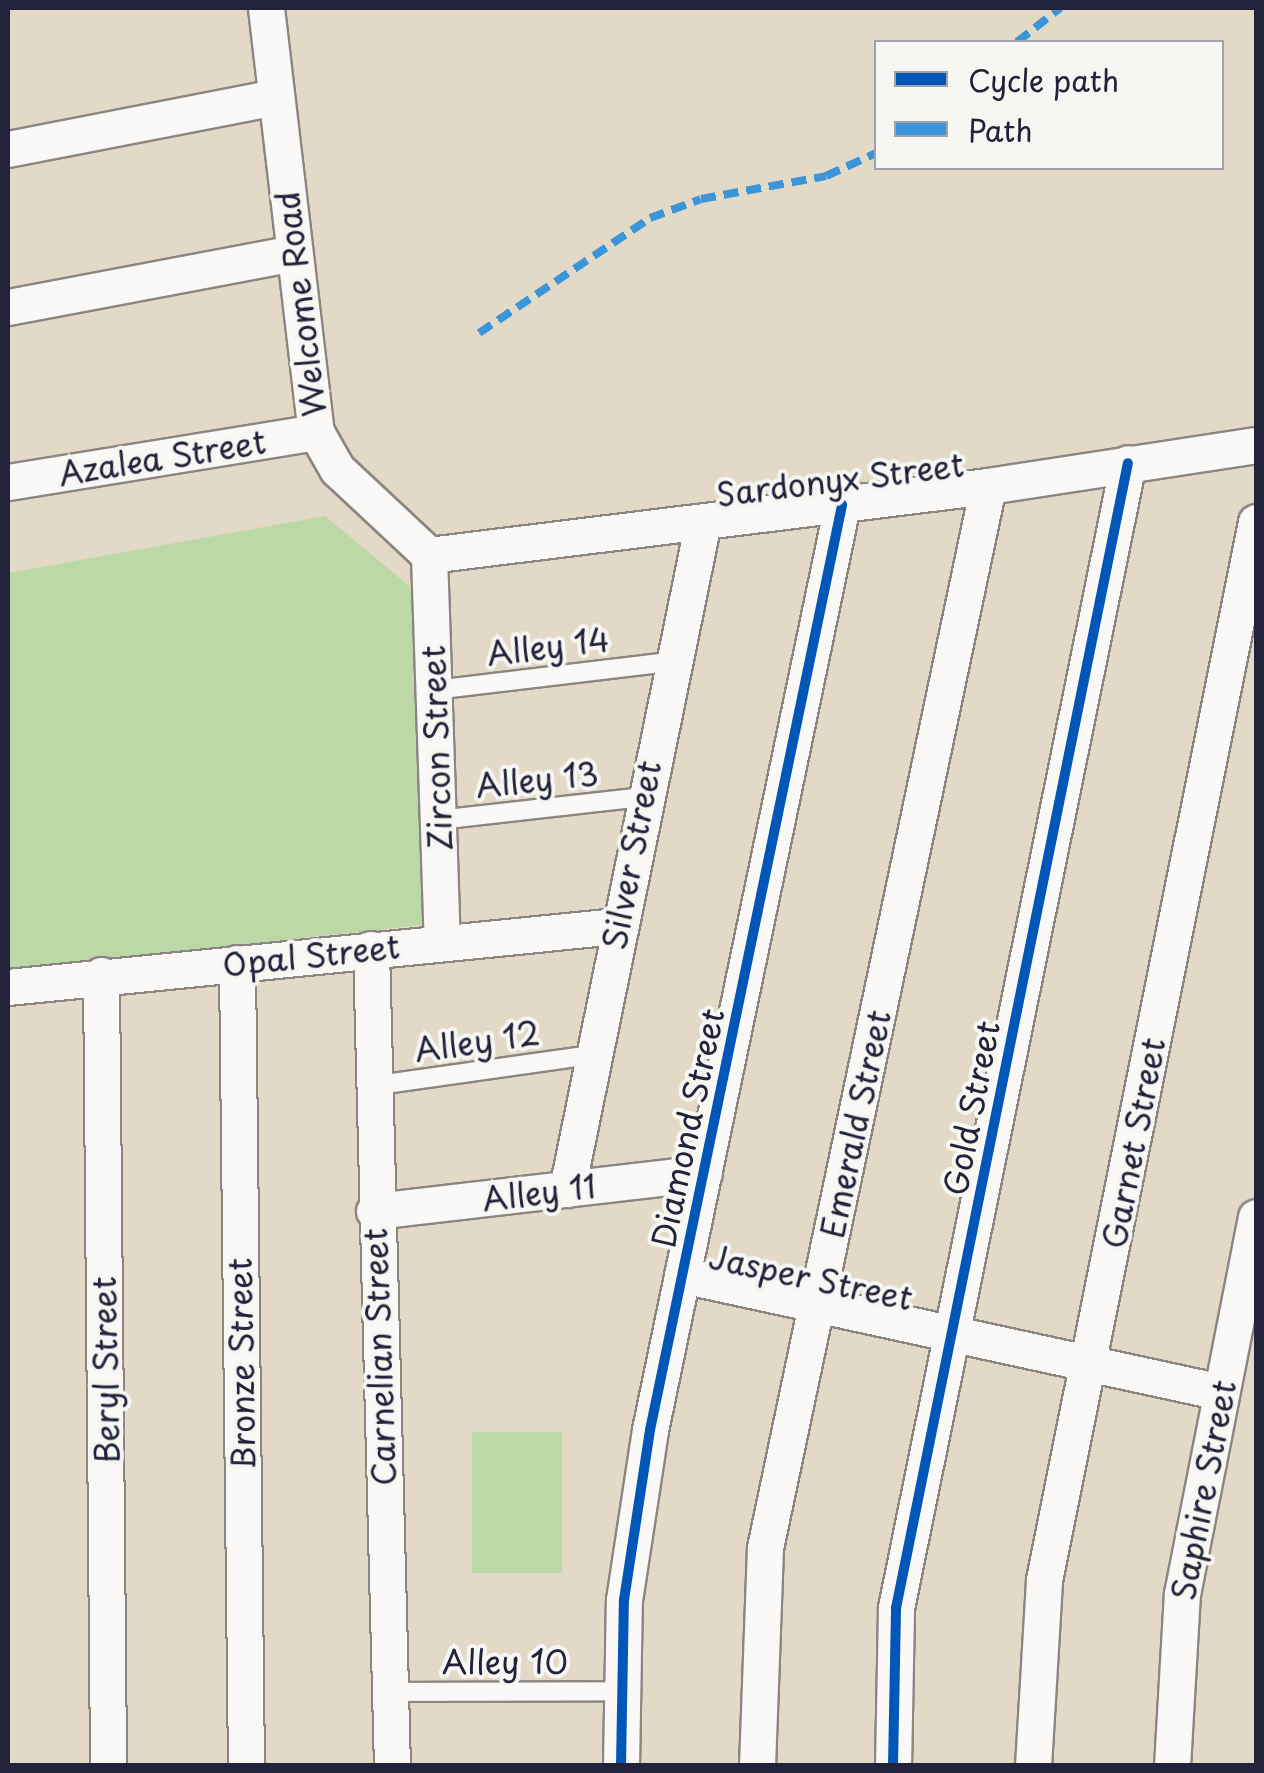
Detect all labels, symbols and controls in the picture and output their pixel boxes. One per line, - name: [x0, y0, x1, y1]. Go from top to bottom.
- legend: [874, 40, 1224, 170]
- text: Cycle path: [968, 57, 1119, 102]
- text: Path: [968, 107, 1033, 152]
- street label: Welcome Road: [267, 189, 333, 419]
- street label: Azalea Street: [54, 421, 270, 493]
- street label: Sardonyx Street: [713, 445, 967, 513]
- street label: Alley 14: [484, 619, 612, 673]
- street label: Zircon Street: [413, 645, 459, 851]
- street label: Alley 13: [473, 753, 601, 805]
- street label: Silver Street: [594, 757, 668, 953]
- street label: Opal Street: [220, 927, 402, 983]
- street label: Diamond Street: [643, 1005, 731, 1251]
- street label: Emerald Street: [812, 1006, 898, 1242]
- street label: Alley 12: [412, 1013, 542, 1069]
- street label: Gold Street: [935, 1017, 1007, 1199]
- street label: Garnet Street: [1094, 1033, 1172, 1253]
- street label: Alley 11: [479, 1166, 599, 1218]
- street label: Carnelian Street: [355, 1228, 403, 1486]
- street label: Jasper Street: [705, 1237, 917, 1317]
- street label: Bronze Street: [220, 1258, 262, 1470]
- street label: Beryl Street: [84, 1276, 126, 1464]
- street label: Saphire Street: [1163, 1377, 1243, 1603]
- street label: Alley 10: [441, 1642, 569, 1680]

